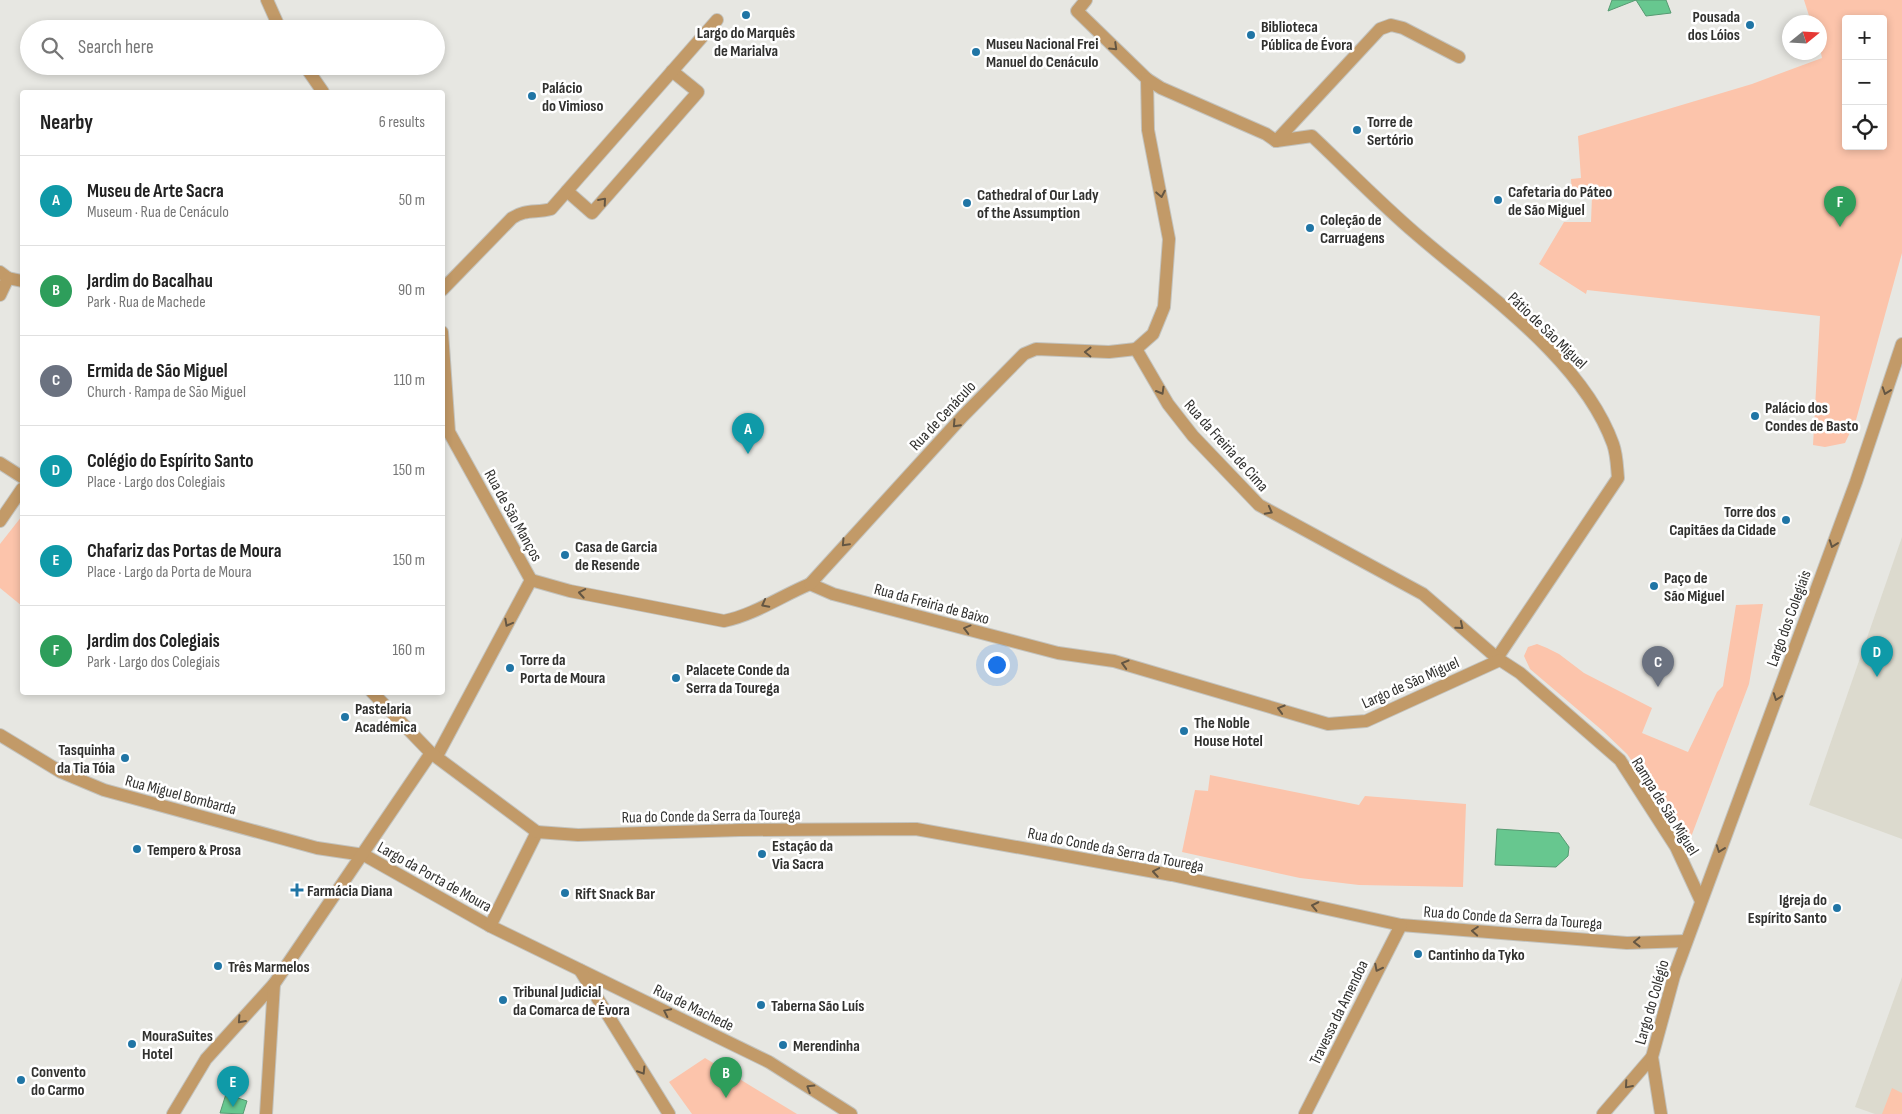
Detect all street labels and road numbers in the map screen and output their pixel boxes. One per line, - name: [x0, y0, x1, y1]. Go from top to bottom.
- street label: Pátio de São Miguel: [1503, 289, 1590, 374]
- street label: Rua de Cenáculo: [906, 377, 980, 455]
- street label: Rua da Freiria de Cima: [1180, 396, 1272, 496]
- street label: Rua de São Manços: [480, 467, 546, 565]
- street label: Largo dos Colegiais: [1763, 567, 1816, 669]
- street label: Rua da Freiria de Baixo: [872, 580, 991, 629]
- street label: Largo de São Miguel: [1359, 653, 1462, 713]
- street label: Rampa de São Miguel: [1627, 754, 1702, 859]
- street label: Rua Miguel Bombarda: [123, 771, 238, 819]
- street label: Rua do Conde da Serra da Tourega: [621, 805, 801, 828]
- street label: Rua do Conde da Serra da Tourega: [1026, 824, 1205, 877]
- street label: Largo da Porta de Moura: [374, 838, 495, 917]
- street label: Rua do Conde da Serra da Tourega: [1423, 903, 1603, 934]
- street label: Travessa da Amendoa: [1306, 957, 1373, 1068]
- street label: Largo do Colégio: [1631, 958, 1674, 1047]
- street label: Rua de Machede: [650, 981, 737, 1036]

